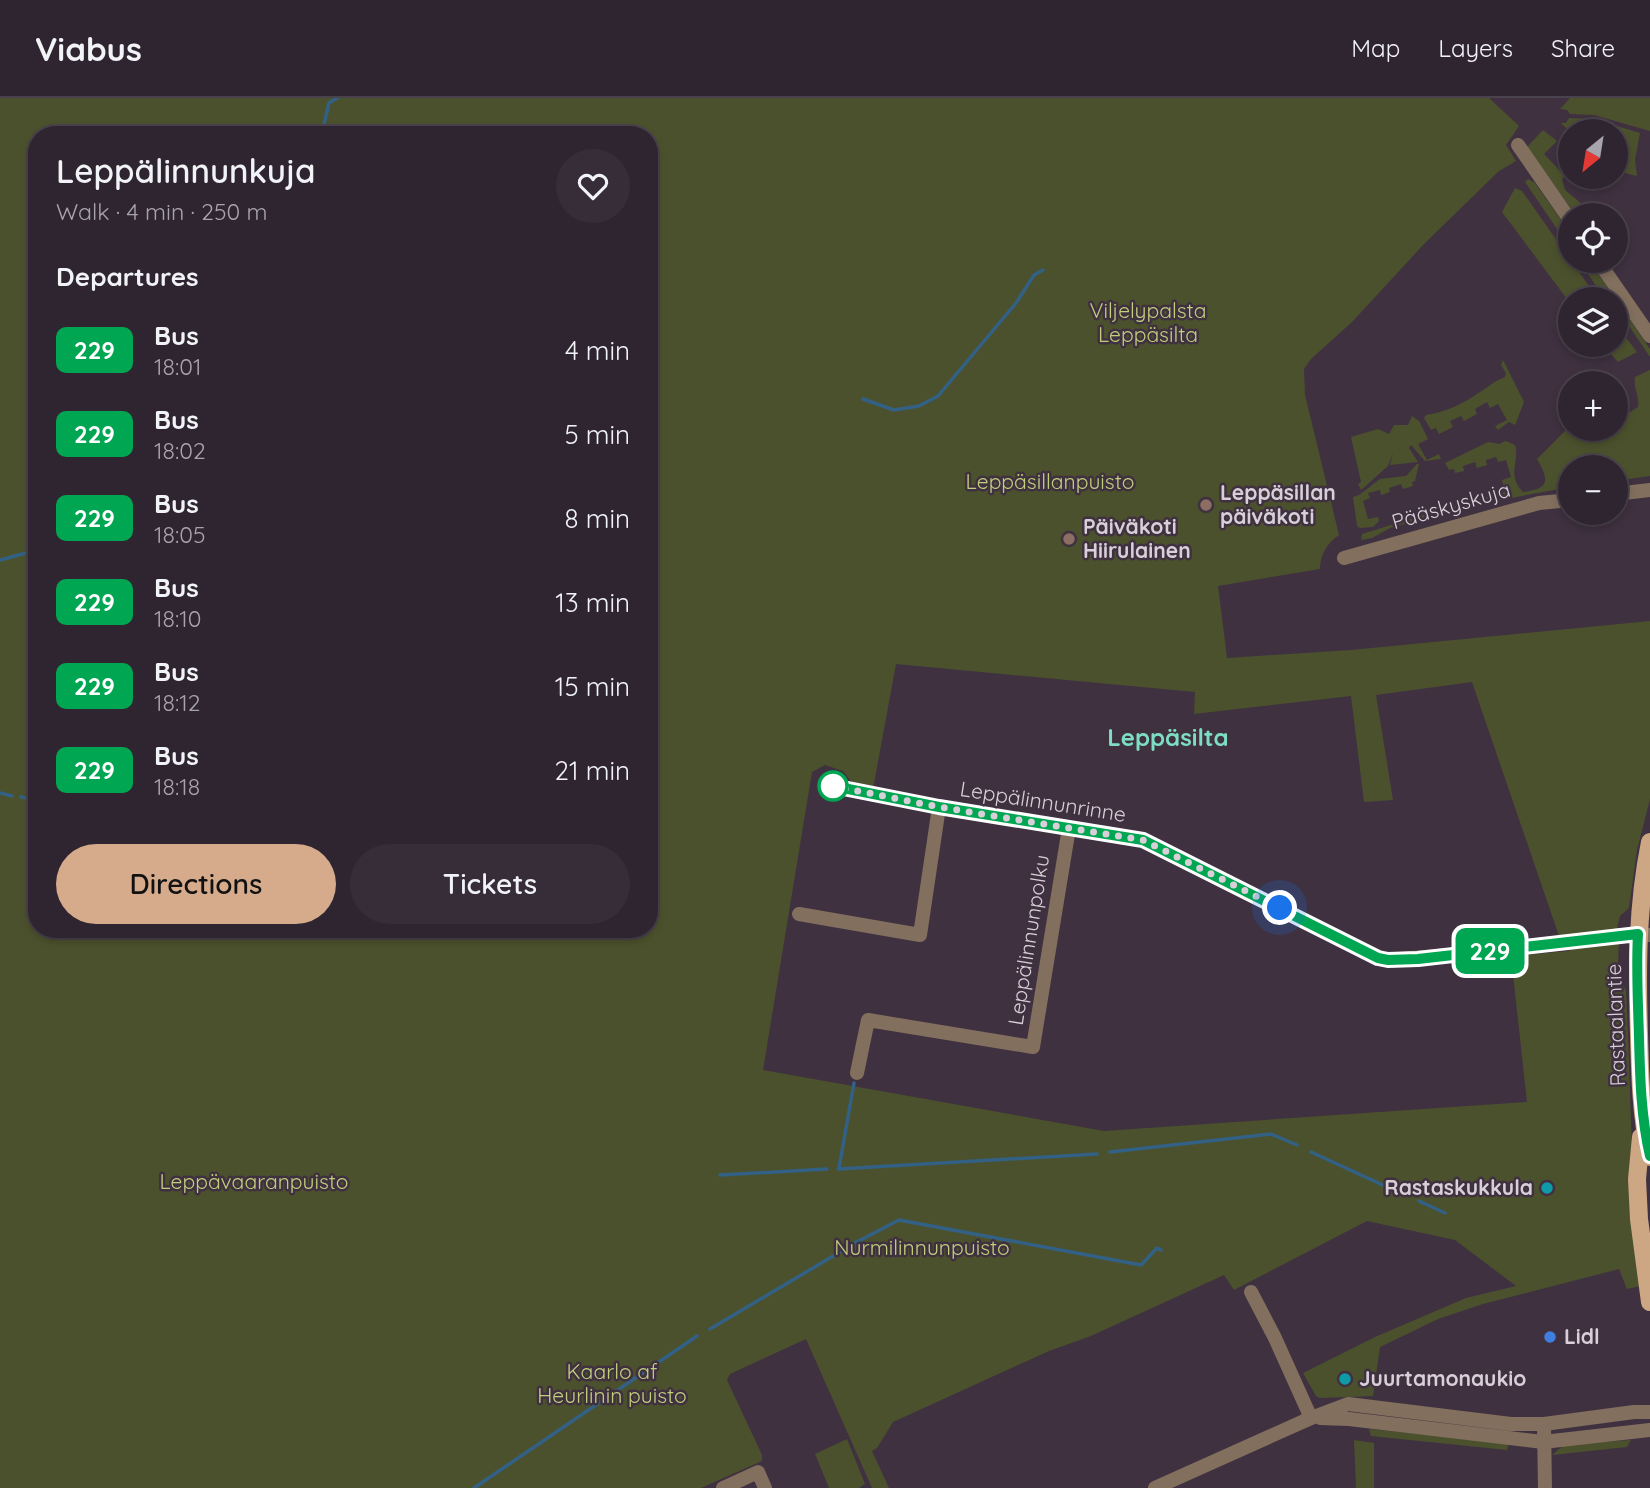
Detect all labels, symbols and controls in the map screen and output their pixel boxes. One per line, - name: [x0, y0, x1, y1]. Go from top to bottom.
- text: Viabus: [35, 28, 142, 69]
- text: Map: [1351, 33, 1400, 63]
- text: Layers: [1438, 33, 1513, 63]
- text: Share: [1551, 33, 1615, 63]
- north arrow: [1558, 119, 1628, 189]
- map controls: [1558, 119, 1628, 525]
- button: heart: [556, 149, 630, 223]
- text: Leppälinnunkuja: [56, 150, 315, 191]
- text: Walk · 4 min · 250 m: [56, 197, 267, 226]
- button: locate: [1558, 203, 1628, 273]
- text: Departures: [56, 260, 199, 293]
- button: layers: [1558, 287, 1628, 357]
- park label: Viljelypalsta Leppäsilta: [1090, 297, 1206, 347]
- text: Bus: [154, 319, 199, 352]
- text: 4 min: [565, 334, 630, 367]
- text: 229: [74, 335, 115, 365]
- text: 18:01: [154, 352, 201, 381]
- button: +: [1558, 371, 1628, 441]
- text: Bus: [154, 403, 199, 436]
- text: 5 min: [564, 418, 630, 451]
- text: 229: [74, 419, 115, 449]
- text: 18:02: [154, 436, 206, 465]
- button: −: [1558, 455, 1628, 525]
- park label: Leppäsillanpuisto: [966, 468, 1134, 494]
- street label: Pääskyskuja: [1388, 476, 1513, 534]
- place label: Leppäsillan päiväkoti: [1220, 479, 1336, 529]
- text: Bus: [154, 487, 199, 520]
- marker: Leppäsillan päiväkoti: [1198, 497, 1214, 513]
- text: 8 min: [565, 502, 630, 535]
- text: 229: [74, 503, 115, 533]
- place label: Päiväkoti Hiirulainen: [1083, 513, 1191, 563]
- text: 18:05: [154, 520, 205, 549]
- marker: Päiväkoti Hiirulainen: [1061, 531, 1077, 547]
- text: Bus: [154, 571, 199, 604]
- text: 13 min: [555, 586, 630, 619]
- text: 229: [74, 587, 115, 617]
- text: 18:10: [154, 604, 201, 633]
- text: Bus: [154, 655, 199, 688]
- text: 15 min: [555, 670, 630, 703]
- text: 229: [74, 671, 115, 701]
- text: 18:12: [154, 688, 200, 717]
- district label: Leppäsilta: [1107, 722, 1229, 752]
- text: Bus: [154, 739, 199, 772]
- text: 21 min: [555, 754, 630, 787]
- text: 229: [74, 755, 115, 785]
- unlabelled marker: [818, 771, 848, 801]
- text: 18:18: [154, 772, 200, 801]
- street label: Leppälinnunrinne: [958, 775, 1128, 827]
- button: Directions: [56, 844, 336, 924]
- button: Tickets: [350, 844, 630, 924]
- street label: Leppälinnunpolku: [1002, 853, 1054, 1027]
- your location: [1262, 890, 1297, 925]
- line badge: 229: [1450, 928, 1530, 974]
- text: 229: [1470, 936, 1510, 966]
- street label: Rastaalantie: [1600, 963, 1630, 1087]
- park label: Leppävaaranpuisto: [159, 1168, 349, 1194]
- place label: Rastaskukkula: [1384, 1174, 1533, 1200]
- marker: Rastaskukkula: [1539, 1180, 1555, 1196]
- park label: Nurmilinnunpuisto: [834, 1234, 1010, 1260]
- place label: Lidl: [1564, 1323, 1600, 1349]
- marker: Lidl: [1542, 1329, 1558, 1345]
- park label: Kaarlo af Heurlinin puisto: [537, 1358, 687, 1408]
- place label: Juurtamonaukio: [1359, 1365, 1526, 1391]
- marker: Juurtamonaukio: [1337, 1371, 1353, 1387]

